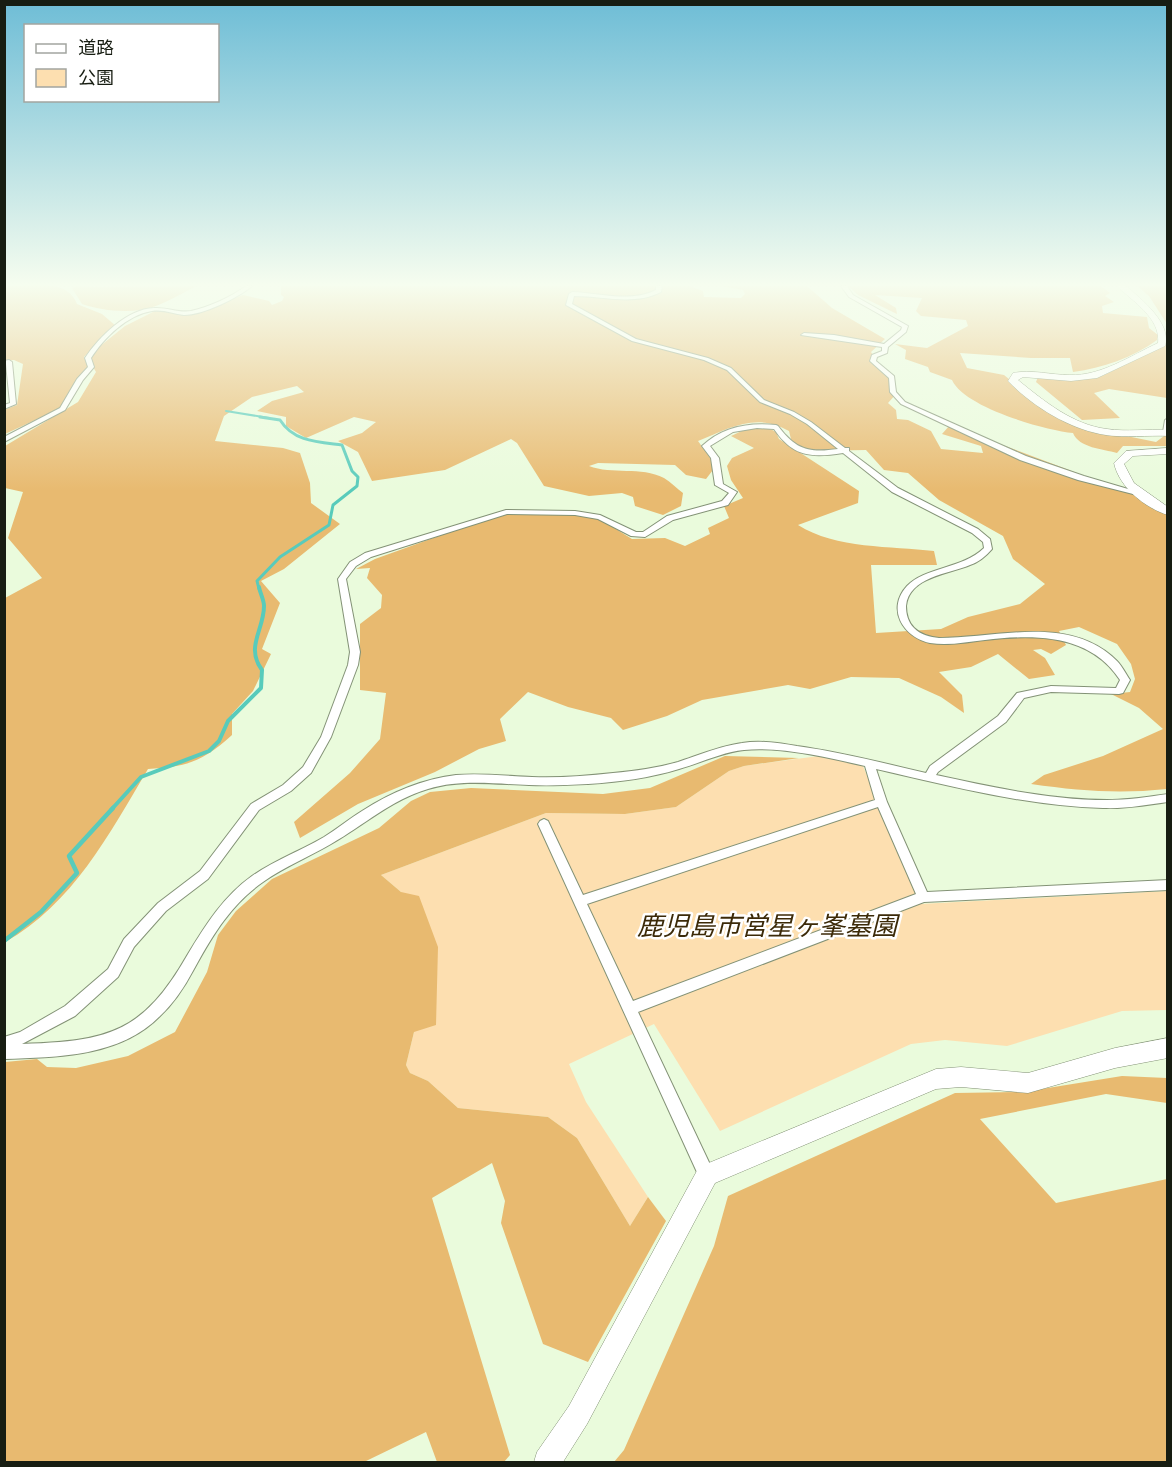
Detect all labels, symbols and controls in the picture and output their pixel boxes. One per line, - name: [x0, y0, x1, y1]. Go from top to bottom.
- legend: [24, 24, 219, 102]
- text: 道路: [78, 37, 114, 58]
- text: 公園: [78, 67, 114, 88]
- park label: 鹿児島市営星ヶ峯墓園: [637, 911, 901, 941]

